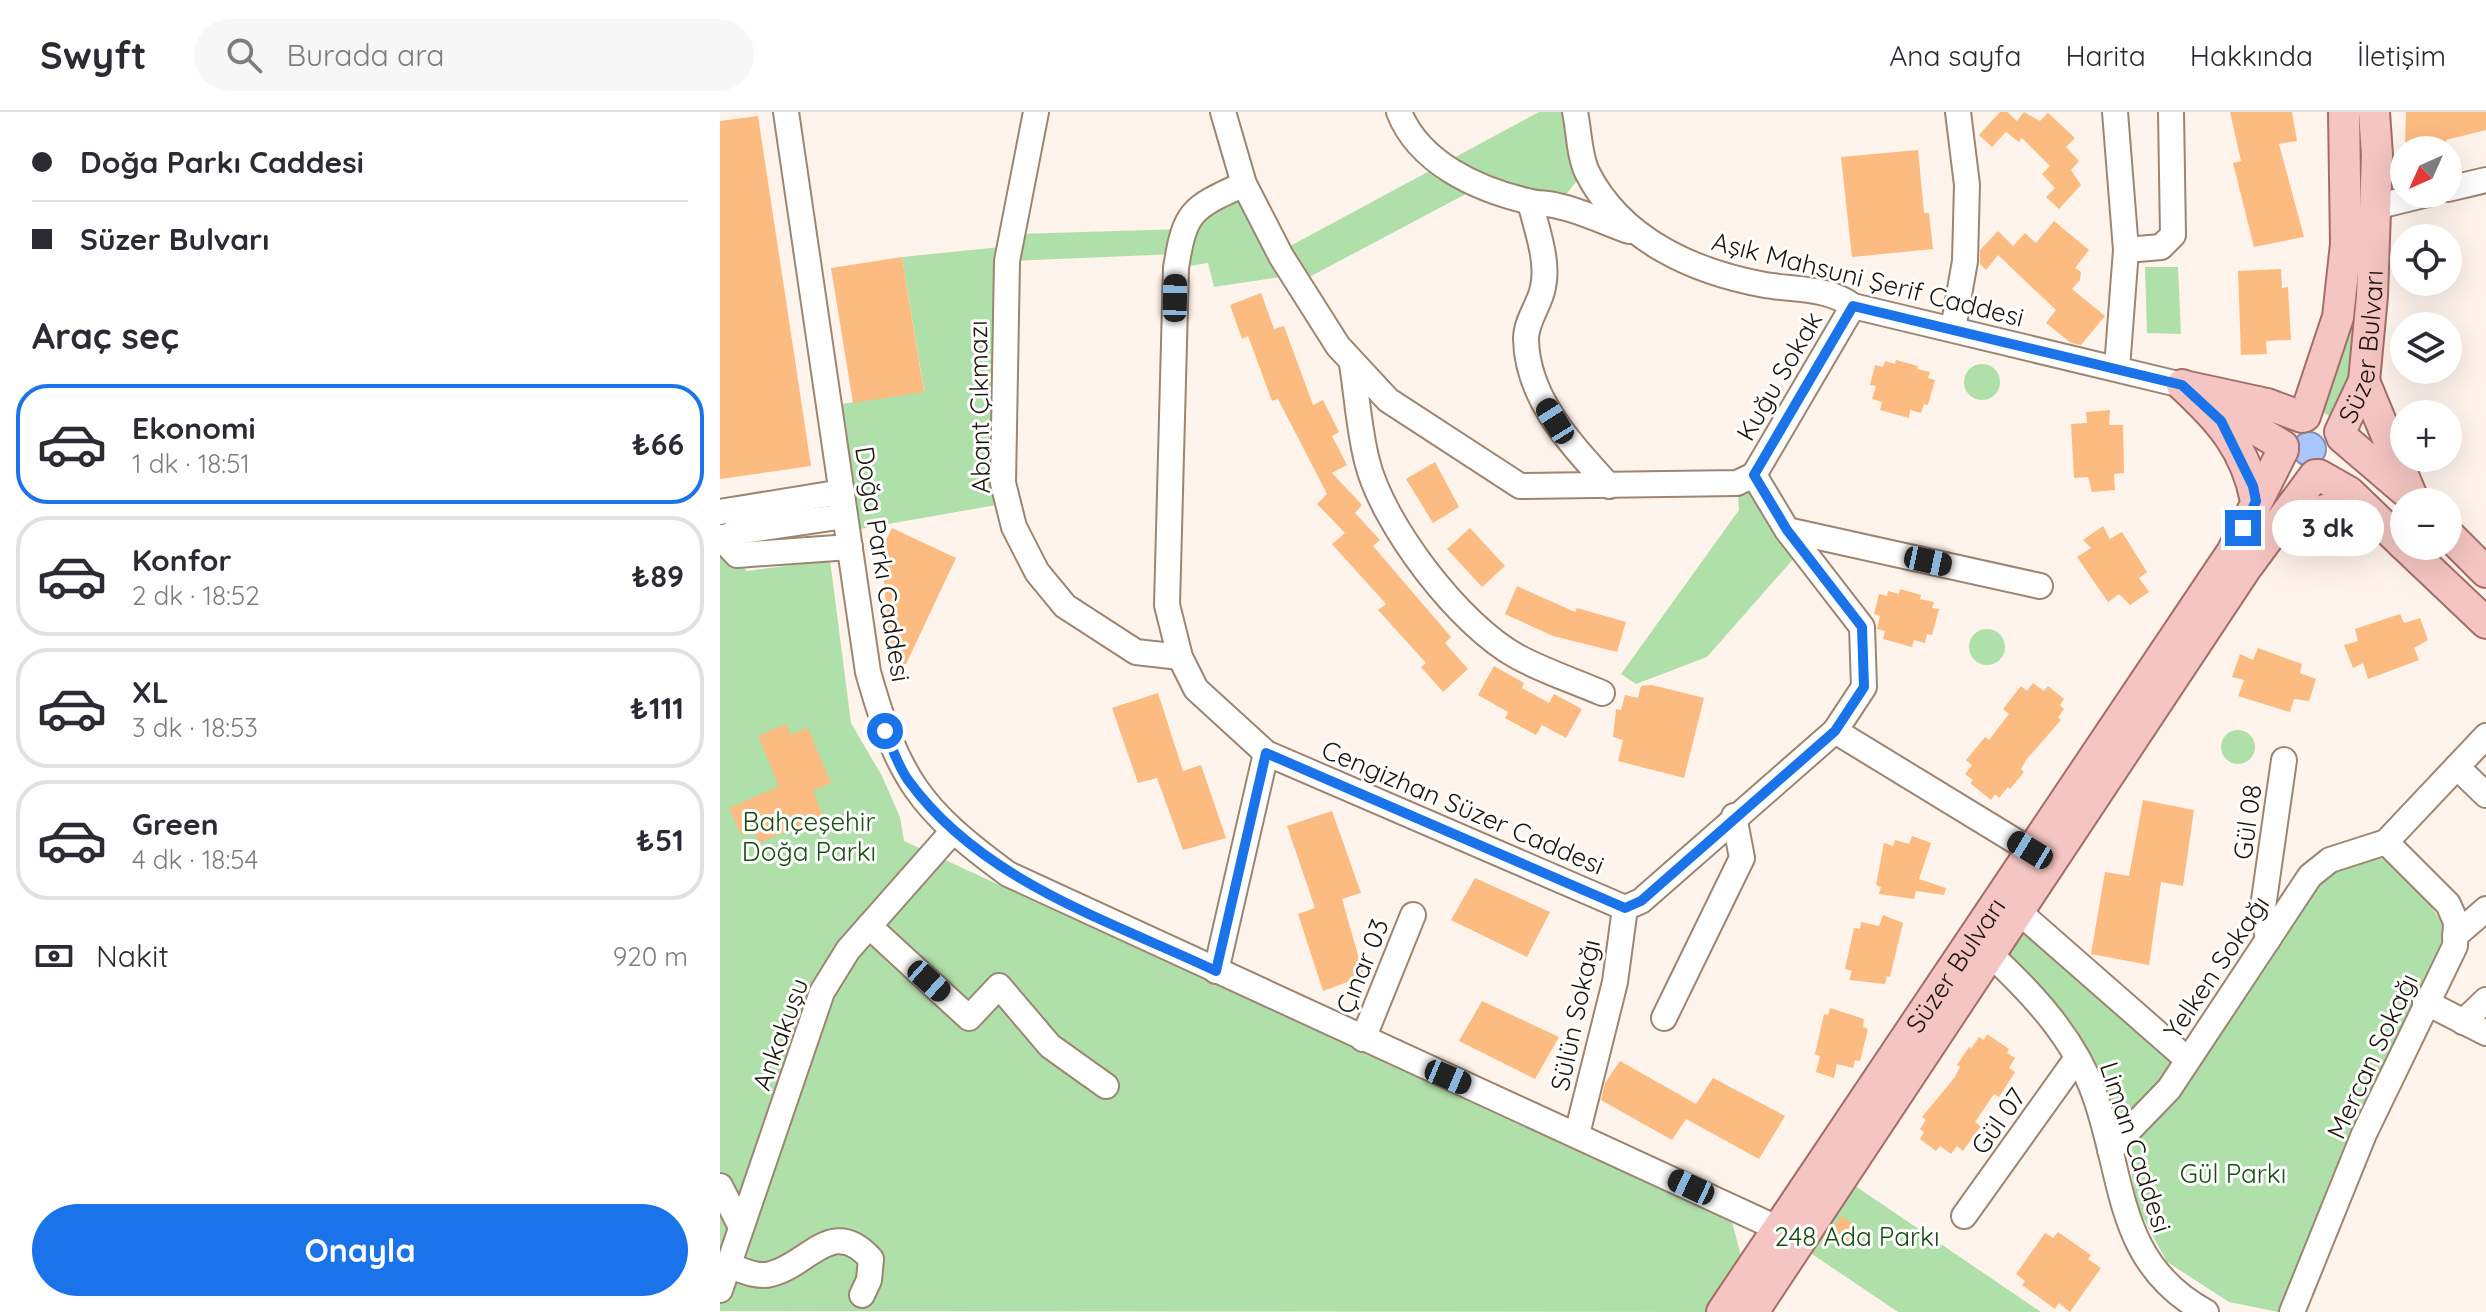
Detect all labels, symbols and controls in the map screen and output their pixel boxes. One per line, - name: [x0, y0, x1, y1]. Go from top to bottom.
- search box: [194, 19, 754, 91]
- text: Swyft: [40, 31, 146, 79]
- icon: search: [222, 33, 266, 77]
- text: Burada ara: [286, 36, 445, 74]
- text: Ana sayfa: [1889, 38, 2021, 73]
- text: Harita: [2065, 38, 2146, 73]
- text: Hakkında: [2190, 38, 2313, 73]
- text: İletişim: [2357, 38, 2446, 73]
- north arrow: [2390, 136, 2462, 208]
- map controls: [2390, 136, 2462, 560]
- text: Doğa Parkı Caddesi: [80, 143, 364, 181]
- text: Süzer Bulvarı: [80, 220, 269, 258]
- street label: Aşık Mahsuni Şerif Caddesi: [1709, 224, 2027, 334]
- button: locate: [2390, 224, 2462, 296]
- street label: Süzer Bulvarı: [2330, 269, 2389, 428]
- car: [1163, 274, 1187, 322]
- street label: Kuğu Sokak: [1729, 305, 1829, 447]
- button: layers: [2390, 312, 2462, 384]
- text: Araç seç: [32, 313, 179, 358]
- street label: Abant Çıkmazı: [961, 320, 997, 494]
- car: [1532, 394, 1578, 448]
- button: +: [2390, 400, 2462, 472]
- icon: car: [36, 408, 108, 480]
- text: Ekonomi: [132, 409, 256, 447]
- text: ₺66: [632, 425, 684, 463]
- street label: Doğa Parkı Caddesi: [848, 444, 918, 684]
- text: 1 dk · 18:51: [132, 447, 250, 480]
- button: −: [2390, 488, 2462, 560]
- callout: 3 dk: [2271, 500, 2383, 556]
- route end: [2225, 510, 2261, 546]
- text: 3 dk: [2302, 511, 2354, 544]
- icon: car: [36, 540, 108, 612]
- text: Konfor: [132, 541, 232, 579]
- car: [1902, 544, 1954, 578]
- text: ₺89: [632, 557, 684, 595]
- text: 2 dk · 18:52: [132, 579, 260, 612]
- icon: car: [36, 672, 108, 744]
- text: XL: [132, 673, 169, 711]
- text: ₺111: [630, 689, 684, 727]
- text: 3 dk · 18:53: [132, 711, 258, 744]
- route start: [867, 713, 903, 749]
- street label: Cengizhan Süzer Caddesi: [1317, 732, 1609, 882]
- street label: Gül 08: [2225, 782, 2269, 862]
- icon: car: [36, 804, 108, 876]
- text: Green: [132, 805, 219, 843]
- park label: Bahçeşehir Doğa Parkı: [742, 805, 876, 868]
- text: ₺51: [636, 821, 684, 859]
- car: [2003, 827, 2057, 873]
- text: 4 dk · 18:54: [132, 843, 258, 876]
- street label: Yelken Sokağı: [2156, 889, 2276, 1045]
- street label: Süzer Bulvarı: [1898, 891, 2012, 1039]
- street label: Çınar 03: [1328, 914, 1396, 1018]
- icon: cash: [32, 934, 76, 978]
- street label: Sülün Sokağı: [1543, 936, 1607, 1094]
- text: Nakit: [96, 937, 169, 975]
- text: 920 m: [613, 940, 688, 973]
- car: [903, 956, 955, 1006]
- street label: Mercan Sokağı: [2319, 968, 2425, 1144]
- street label: Ankakuşu: [744, 973, 816, 1095]
- car: [1421, 1057, 1475, 1097]
- street label: Liman Caddesi: [2093, 1057, 2179, 1237]
- street label: Gül 07: [1963, 1082, 2033, 1160]
- park label: Gül Parkı: [2180, 1157, 2286, 1190]
- car: [1664, 1166, 1718, 1208]
- button: Onayla: [32, 1204, 688, 1296]
- park label: 248 Ada Parkı: [1775, 1220, 1939, 1253]

